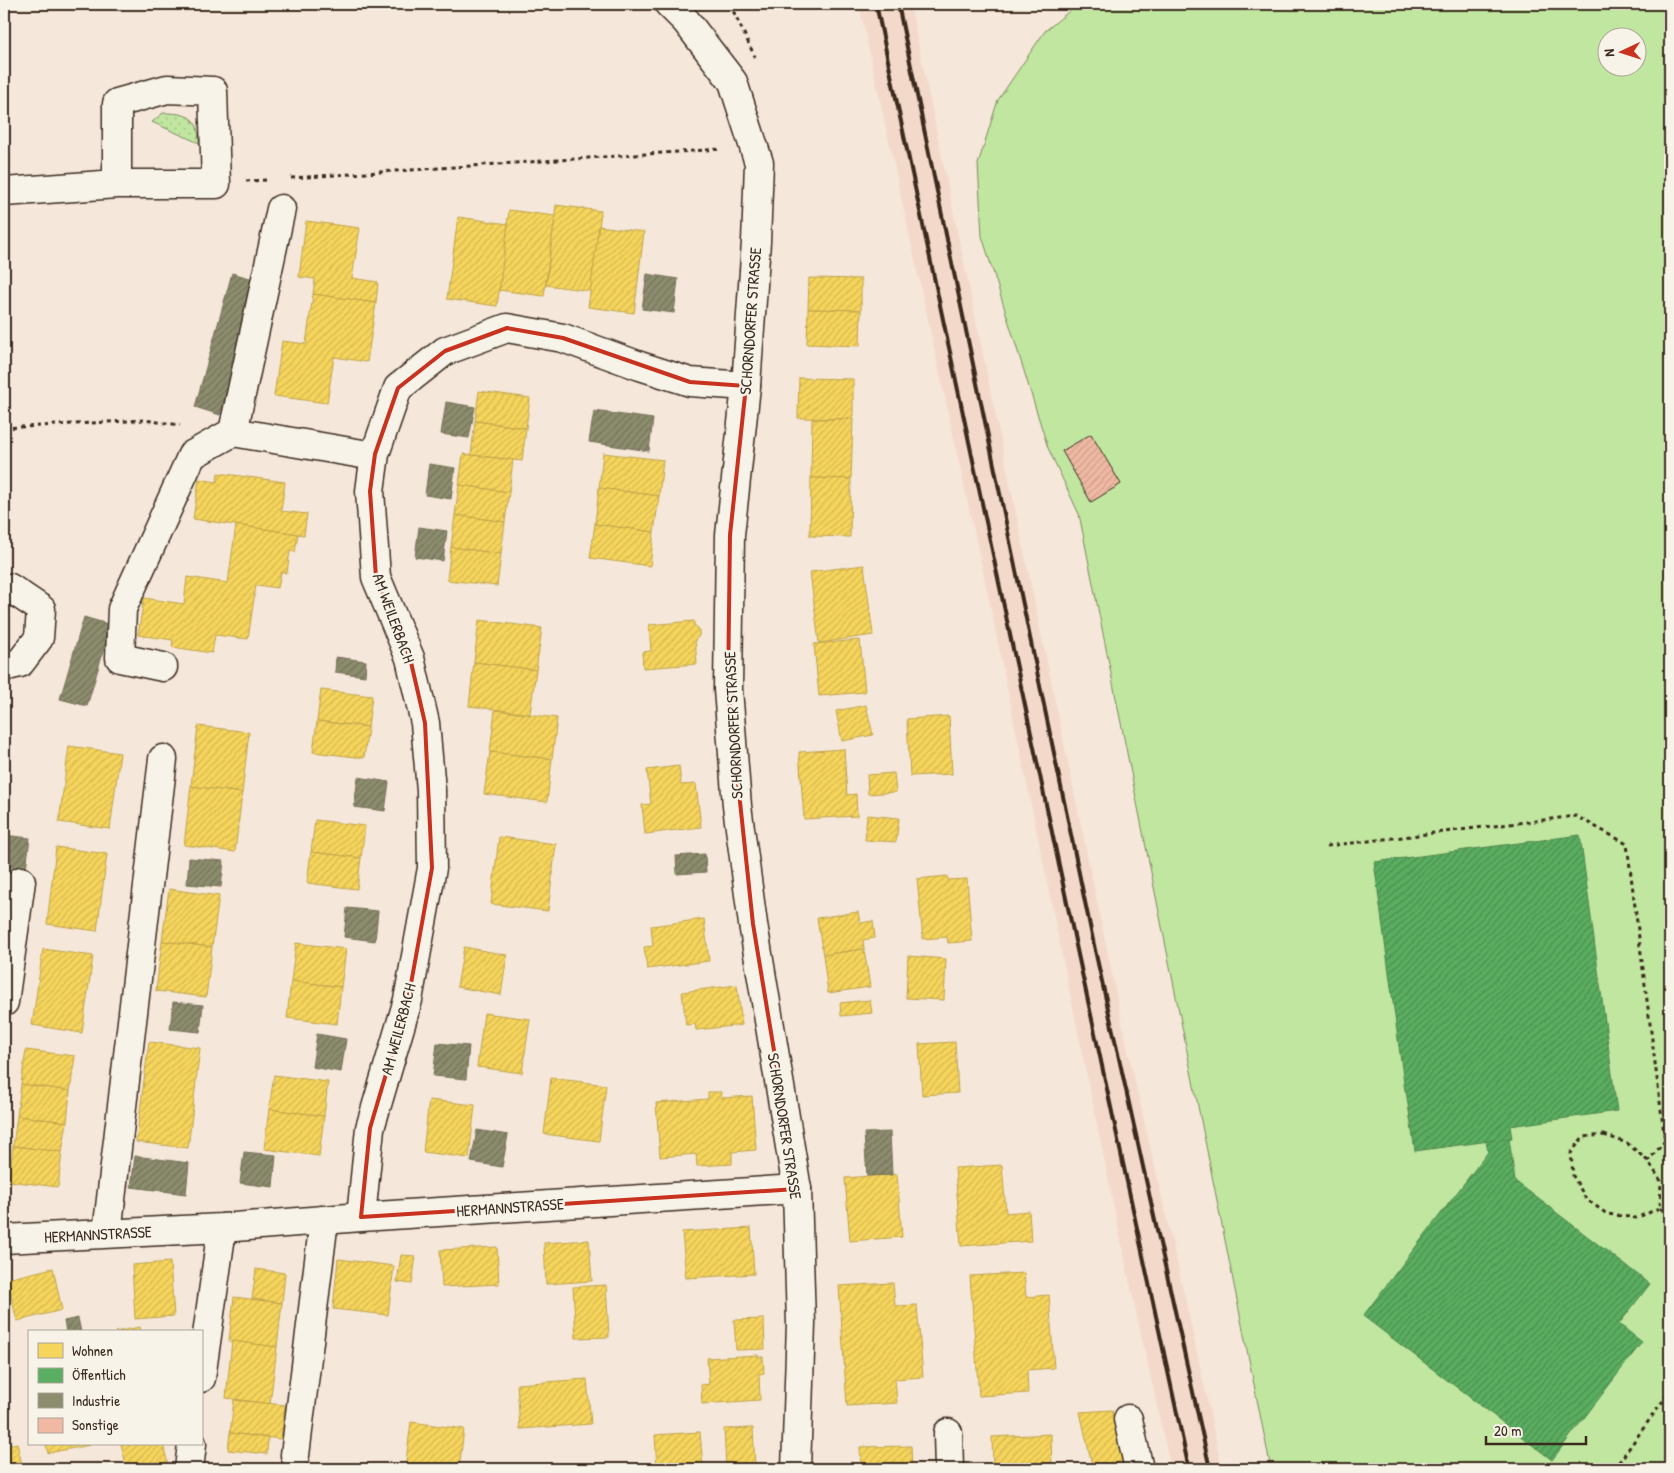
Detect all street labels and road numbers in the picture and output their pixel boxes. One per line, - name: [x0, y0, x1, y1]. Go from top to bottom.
- street label: SCHORNDORFER STRASSE: [734, 247, 766, 395]
- street label: AM WEILERBACH: [368, 570, 420, 666]
- street label: SCHORNDORFER STRASSE: [718, 651, 748, 799]
- street label: AM WEILERBACH: [375, 981, 421, 1077]
- street label: SCHORNDORFER STRASSE: [763, 1051, 807, 1201]
- street label: HERMANNSTRASSE: [455, 1192, 565, 1222]
- street label: HERMANNSTRASSE: [44, 1220, 152, 1248]

